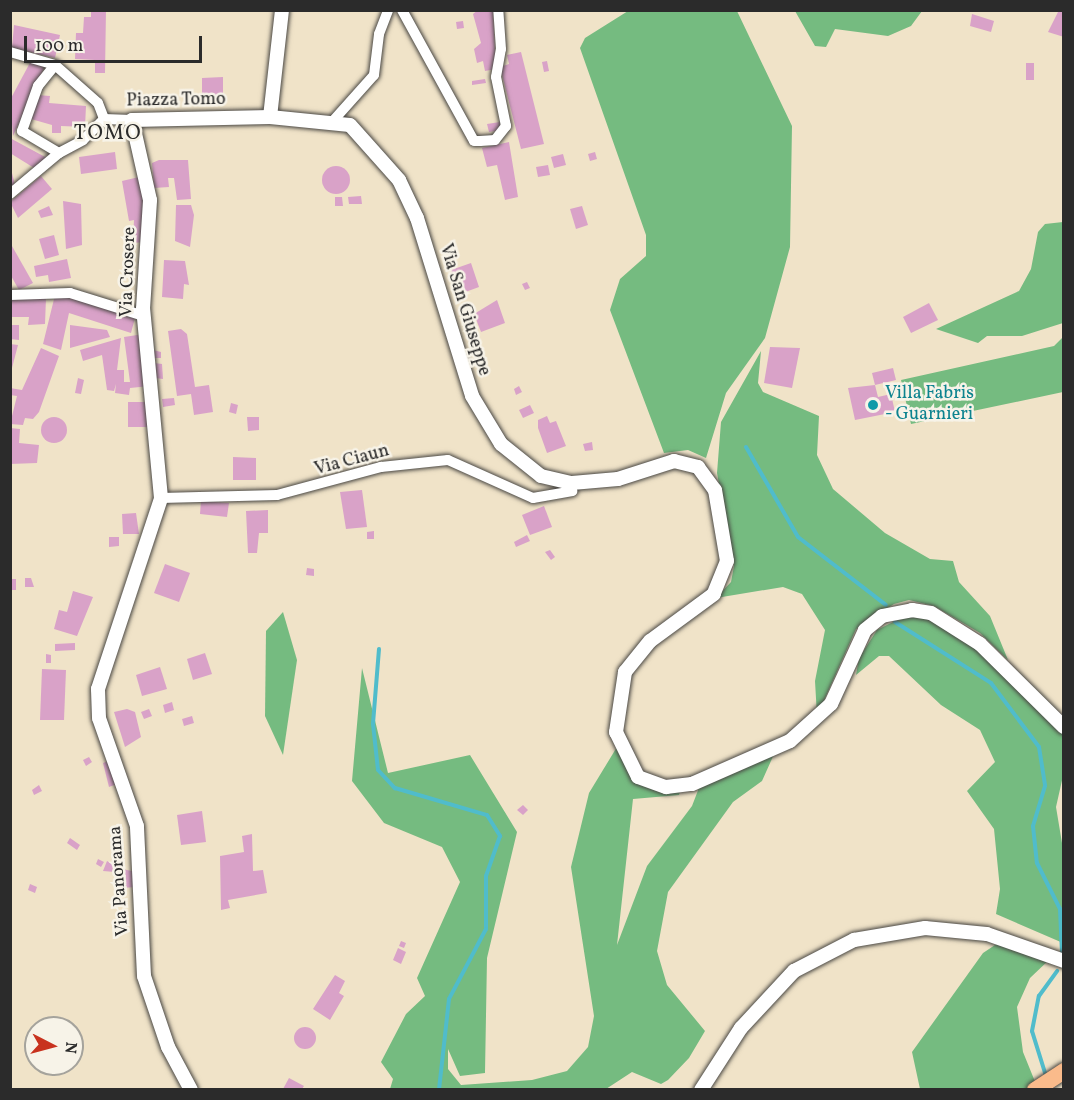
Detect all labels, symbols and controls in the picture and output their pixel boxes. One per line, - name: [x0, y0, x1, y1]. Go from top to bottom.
- scale bar: [27, 24, 206, 62]
- text: 100 m: [35, 34, 84, 59]
- street label: Piazza Tomo: [126, 89, 226, 113]
- district label: TOMO: [74, 121, 142, 147]
- street label: Via Crosere: [117, 226, 141, 318]
- street label: Via San Giuseppe: [434, 241, 494, 379]
- place label: Villa Fabris - Guarnieri: [885, 384, 974, 426]
- marker: Villa Fabris - Guarnieri: [866, 398, 880, 412]
- street label: Via Ciaun: [312, 441, 392, 481]
- street label: Via Panorama: [105, 825, 135, 937]
- north arrow: [24, 1016, 84, 1076]
- text: N: [58, 1041, 81, 1055]

